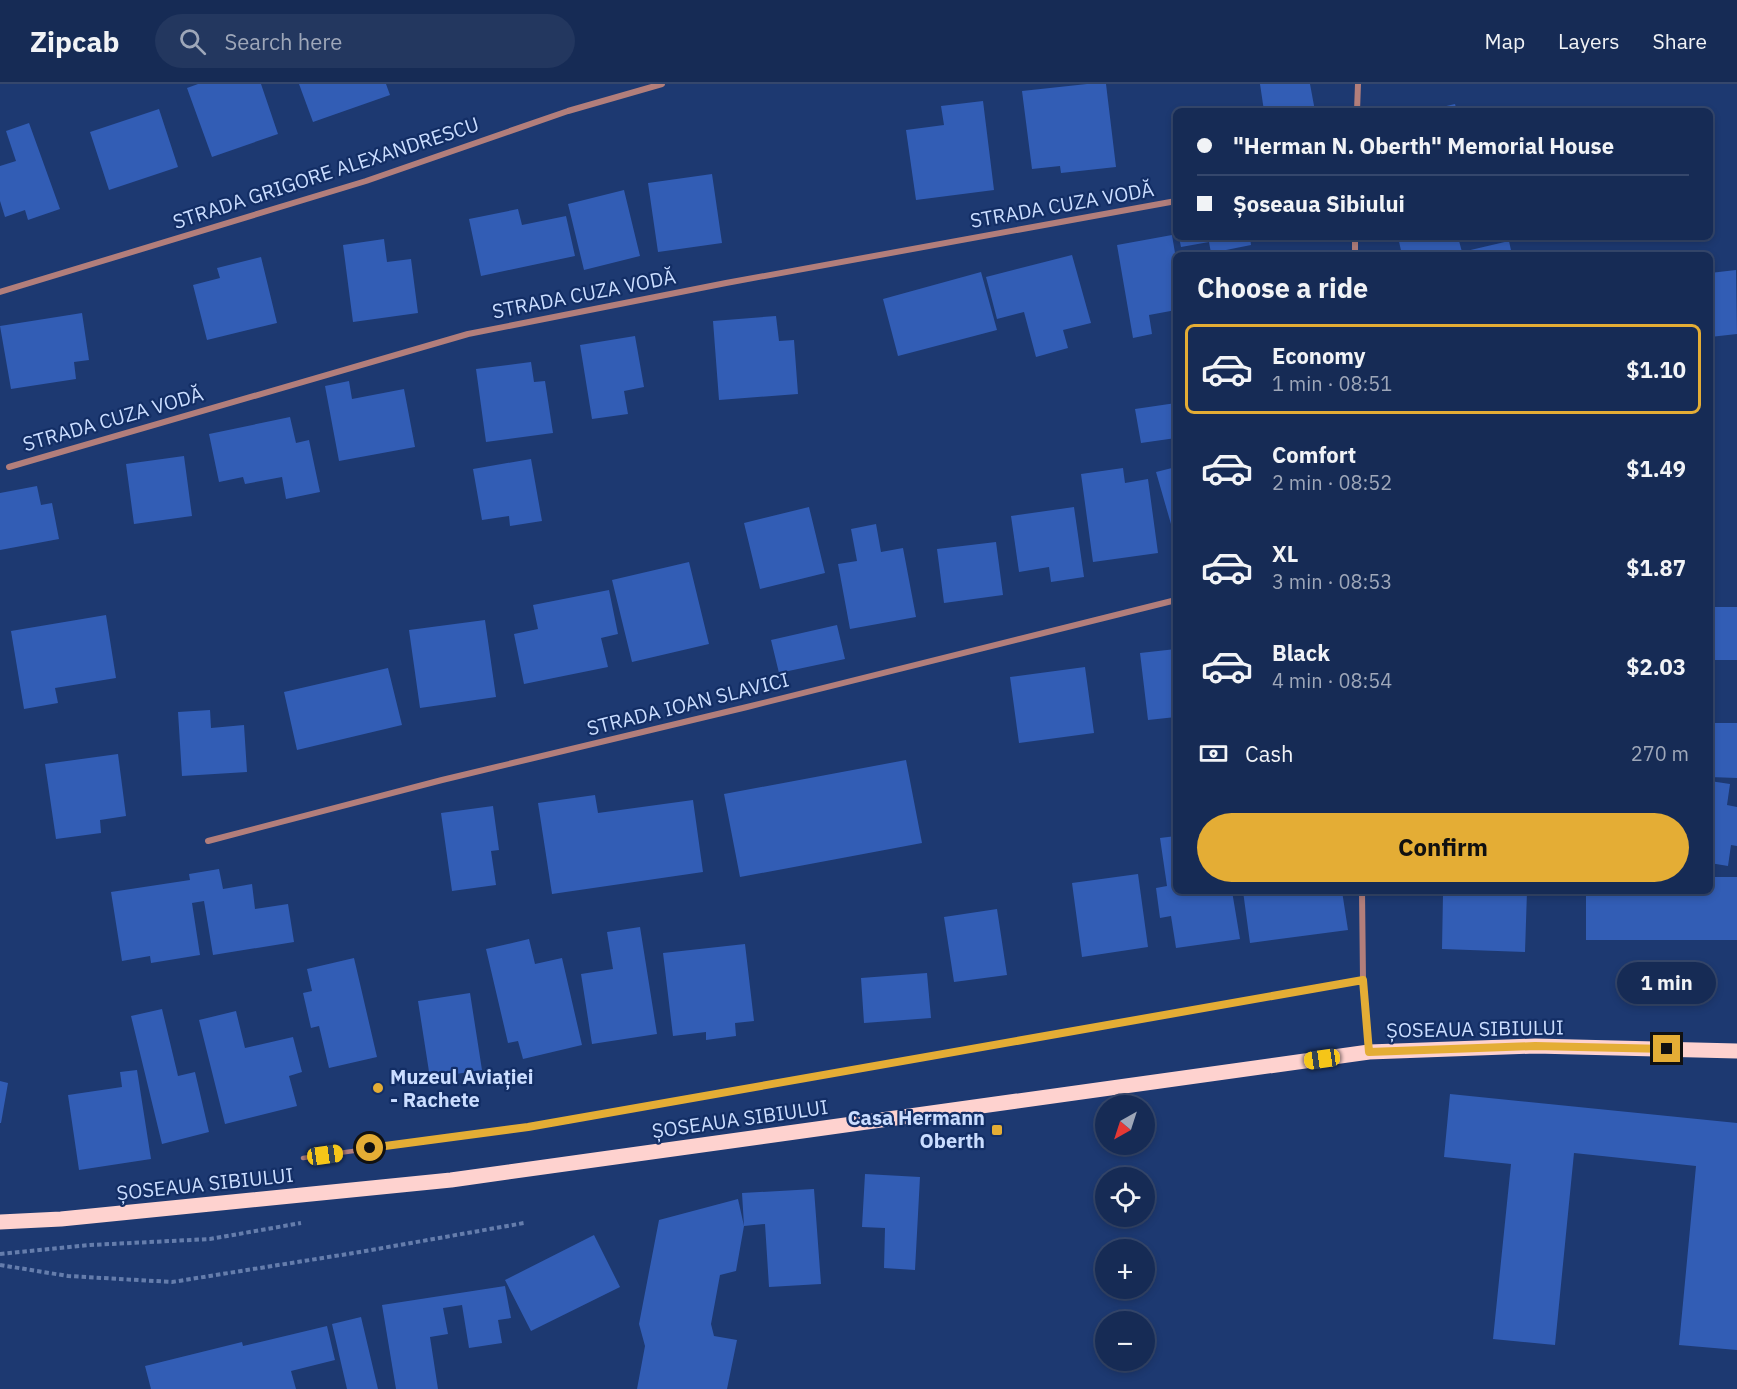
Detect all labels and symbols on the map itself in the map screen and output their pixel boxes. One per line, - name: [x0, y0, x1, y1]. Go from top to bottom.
- street label: STRADA GRIGORE ALEXANDRESCU: [169, 110, 482, 235]
- street label: STRADA CUZA VODĂ: [968, 175, 1156, 234]
- street label: STRADA CUZA VODĂ: [490, 262, 678, 325]
- street label: STRADA CUZA VODĂ: [20, 380, 206, 457]
- street label: STRADA IOAN SLAVICI: [584, 665, 792, 742]
- callout: 1 min: [1618, 962, 1716, 1004]
- street label: ȘOSEAUA SIBIULUI: [1386, 1013, 1564, 1044]
- route end: [1653, 1035, 1680, 1062]
- car: [1303, 1048, 1341, 1070]
- place label: Muzeul Aviației - Rachete: [390, 1063, 534, 1113]
- marker: Muzeul Aviației - Rachete: [371, 1081, 385, 1095]
- street label: ȘOSEAUA SIBIULUI: [650, 1093, 830, 1144]
- north arrow: [1095, 1095, 1155, 1155]
- place label: Casa Hermann Oberth: [848, 1104, 985, 1154]
- marker: Casa Hermann Oberth: [990, 1123, 1004, 1137]
- route start: [356, 1134, 383, 1161]
- car: [306, 1144, 344, 1166]
- street label: ȘOSEAUA SIBIULUI: [115, 1161, 295, 1206]

